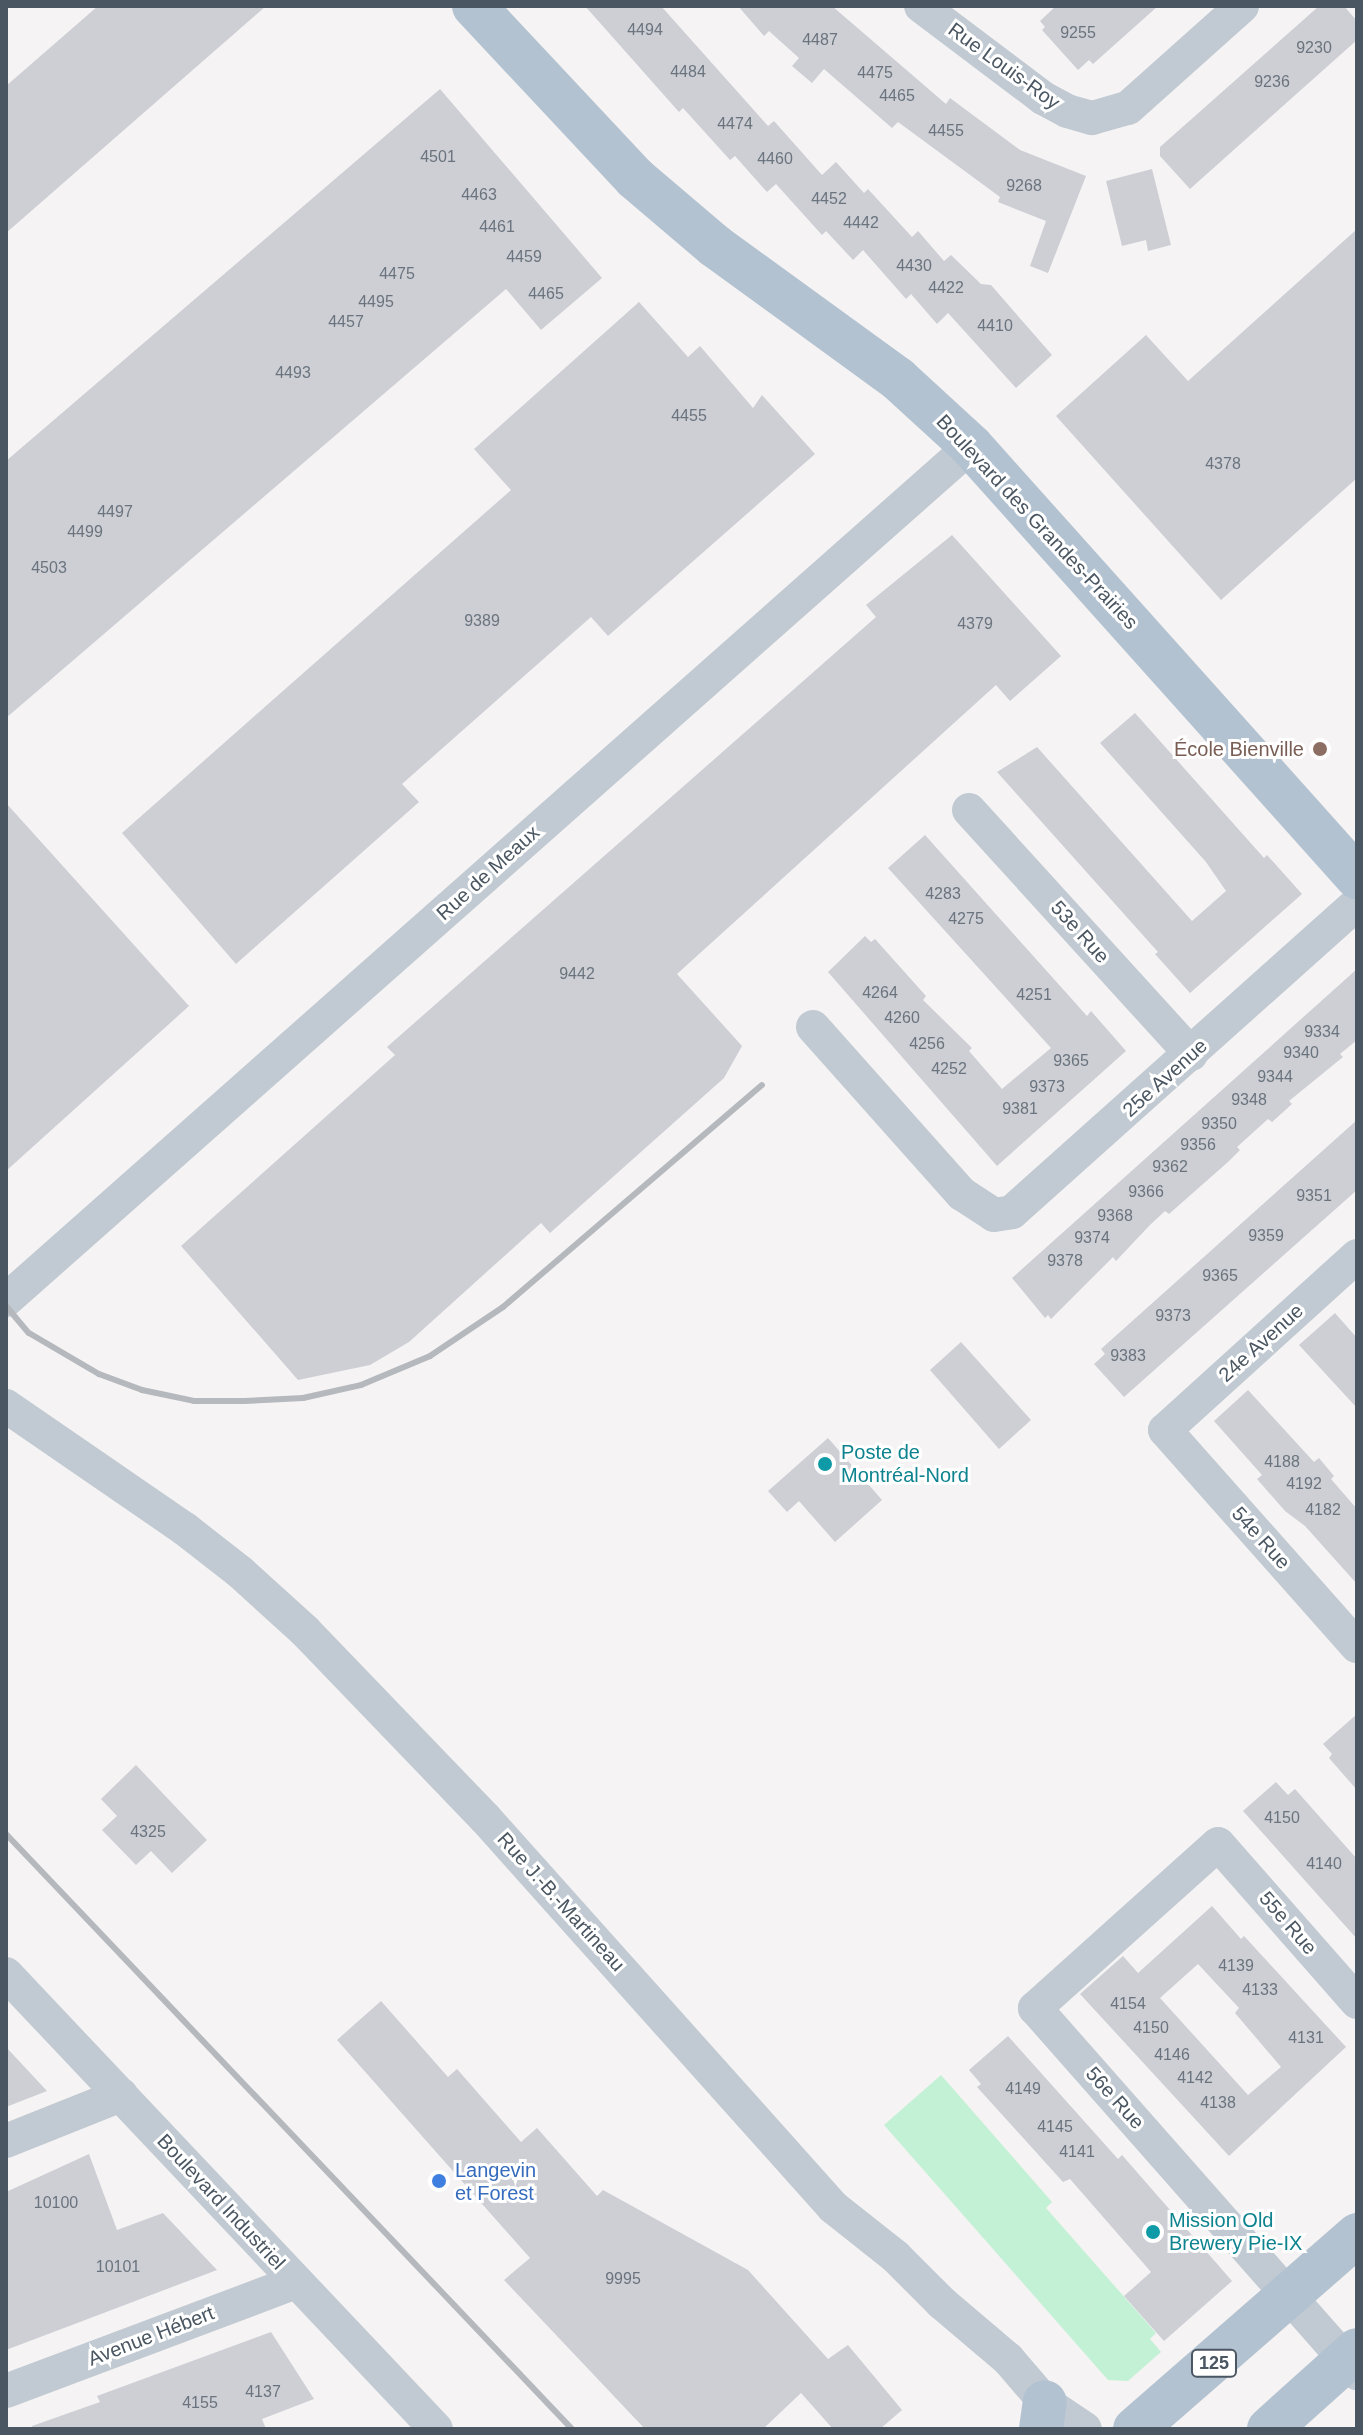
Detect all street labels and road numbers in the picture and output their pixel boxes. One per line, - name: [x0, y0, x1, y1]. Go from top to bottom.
- street label: Rue Louis-Roy: [943, 17, 1065, 115]
- street label: Boulevard des Grandes-Prairies: [931, 410, 1143, 634]
- street label: Rue de Meaux: [432, 821, 544, 925]
- street label: 53e Rue: [1046, 896, 1114, 968]
- street label: 25e Avenue: [1117, 1033, 1213, 1123]
- street label: 24e Avenue: [1213, 1298, 1309, 1388]
- street label: 54e Rue: [1227, 1502, 1295, 1574]
- street label: Rue J.-B.-Martineau: [492, 1827, 630, 1977]
- street label: 55e Rue: [1254, 1887, 1322, 1959]
- street label: 56e Rue: [1081, 2062, 1149, 2134]
- street label: Boulevard Industriel: [152, 2129, 290, 2275]
- street label: Avenue Hébert: [85, 2301, 217, 2371]
- road number: 125: [1190, 2349, 1238, 2377]

